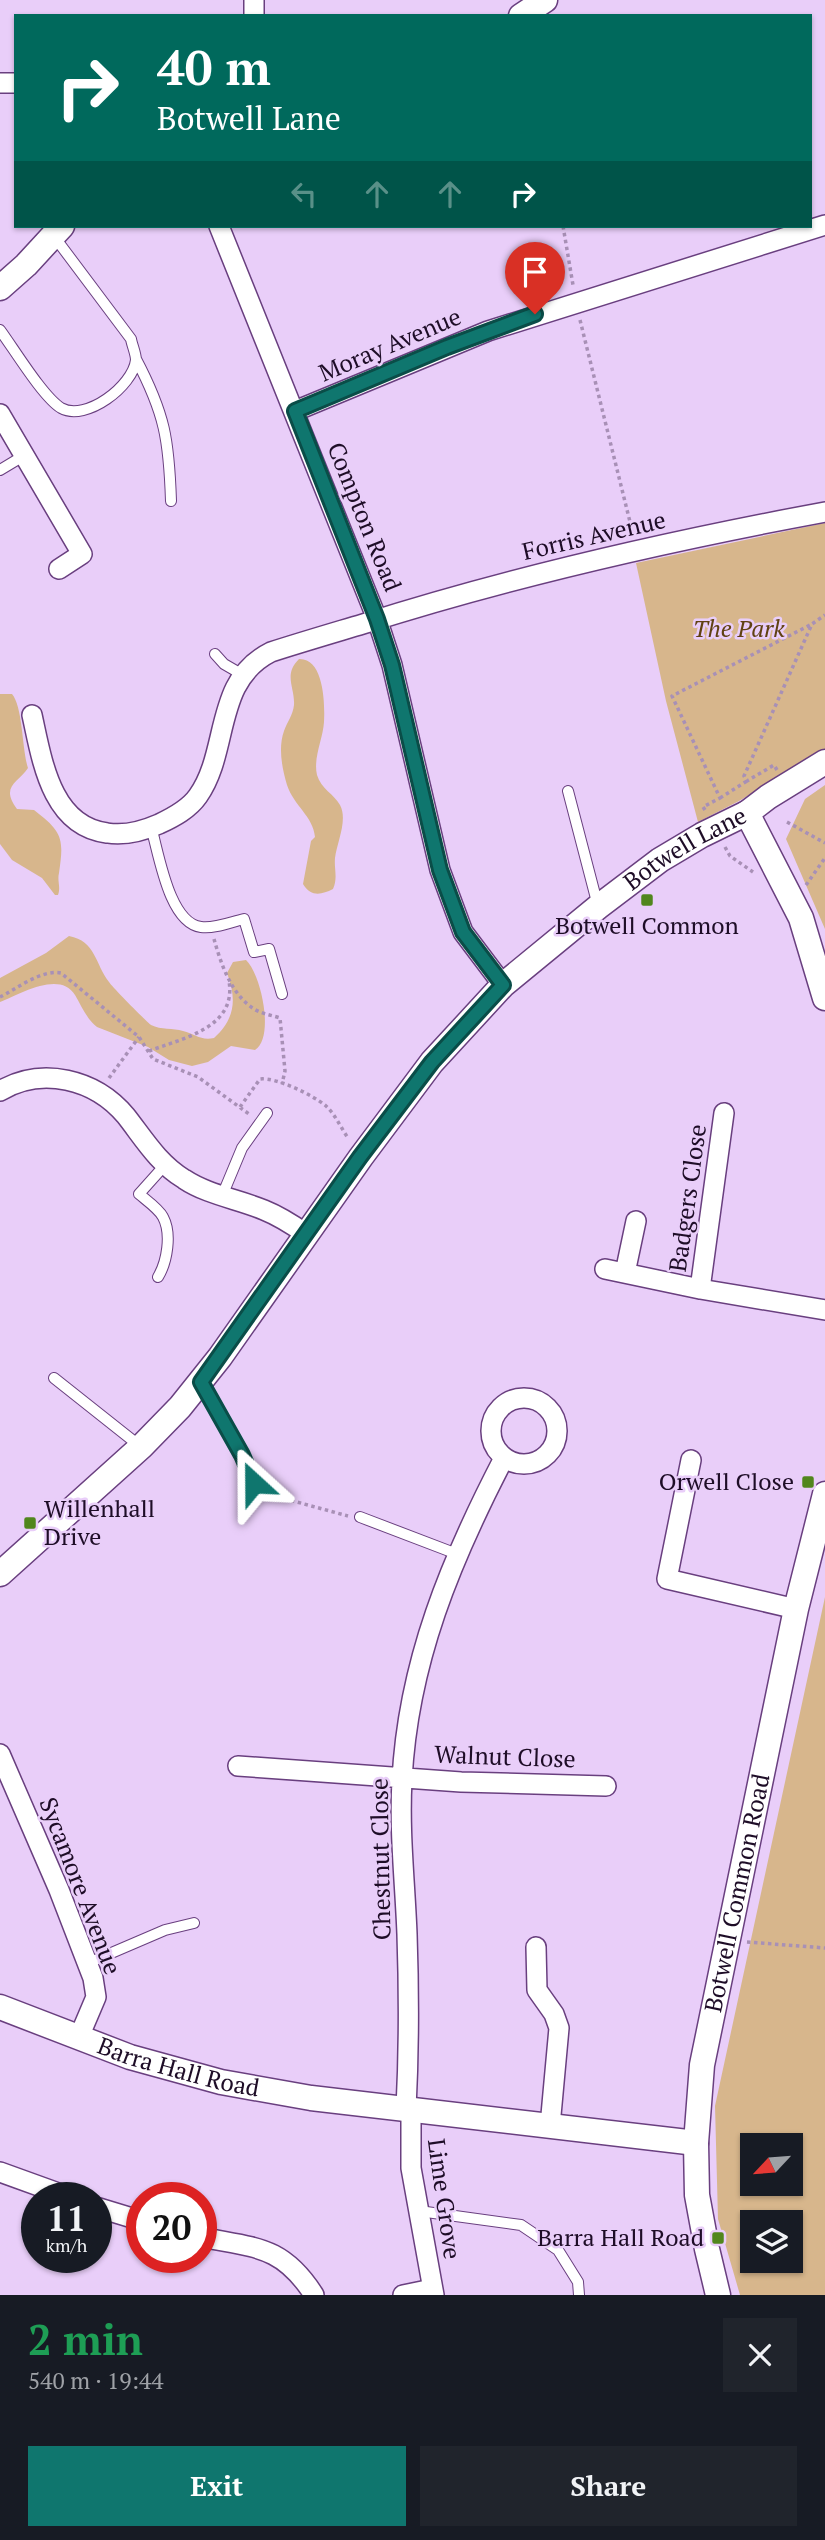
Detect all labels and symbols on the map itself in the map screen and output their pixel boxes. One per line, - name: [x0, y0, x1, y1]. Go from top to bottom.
- pin: [505, 242, 565, 314]
- street label: Moray Avenue: [314, 300, 466, 388]
- street label: Compton Road: [320, 437, 409, 596]
- street label: Forris Avenue: [519, 503, 669, 567]
- park label: The Park: [693, 612, 785, 644]
- street label: Botwell Lane: [617, 799, 751, 897]
- marker: Botwell Common: [639, 892, 655, 908]
- place label: Botwell Common: [555, 909, 739, 941]
- street label: Badgers Close: [661, 1122, 713, 1274]
- position arrow: [217, 1446, 291, 1520]
- place label: Orwell Close: [659, 1465, 794, 1497]
- marker: Orwell Close: [800, 1474, 816, 1490]
- place label: Willenhall Drive: [44, 1492, 155, 1552]
- marker: Willenhall Drive: [22, 1515, 38, 1531]
- street label: Walnut Close: [434, 1738, 576, 1774]
- street label: Botwell Common Road: [696, 1771, 777, 2015]
- street label: Chestnut Close: [363, 1778, 397, 1940]
- street label: Sycamore Avenue: [32, 1793, 129, 1979]
- street label: Barra Hall Road: [93, 2029, 262, 2104]
- north arrow: [740, 2133, 803, 2196]
- street label: Lime Grove: [421, 2137, 469, 2261]
- speed limit sign: 20: [126, 2182, 217, 2273]
- place label: Barra Hall Road: [537, 2221, 704, 2253]
- marker: Barra Hall Road: [710, 2230, 726, 2246]

